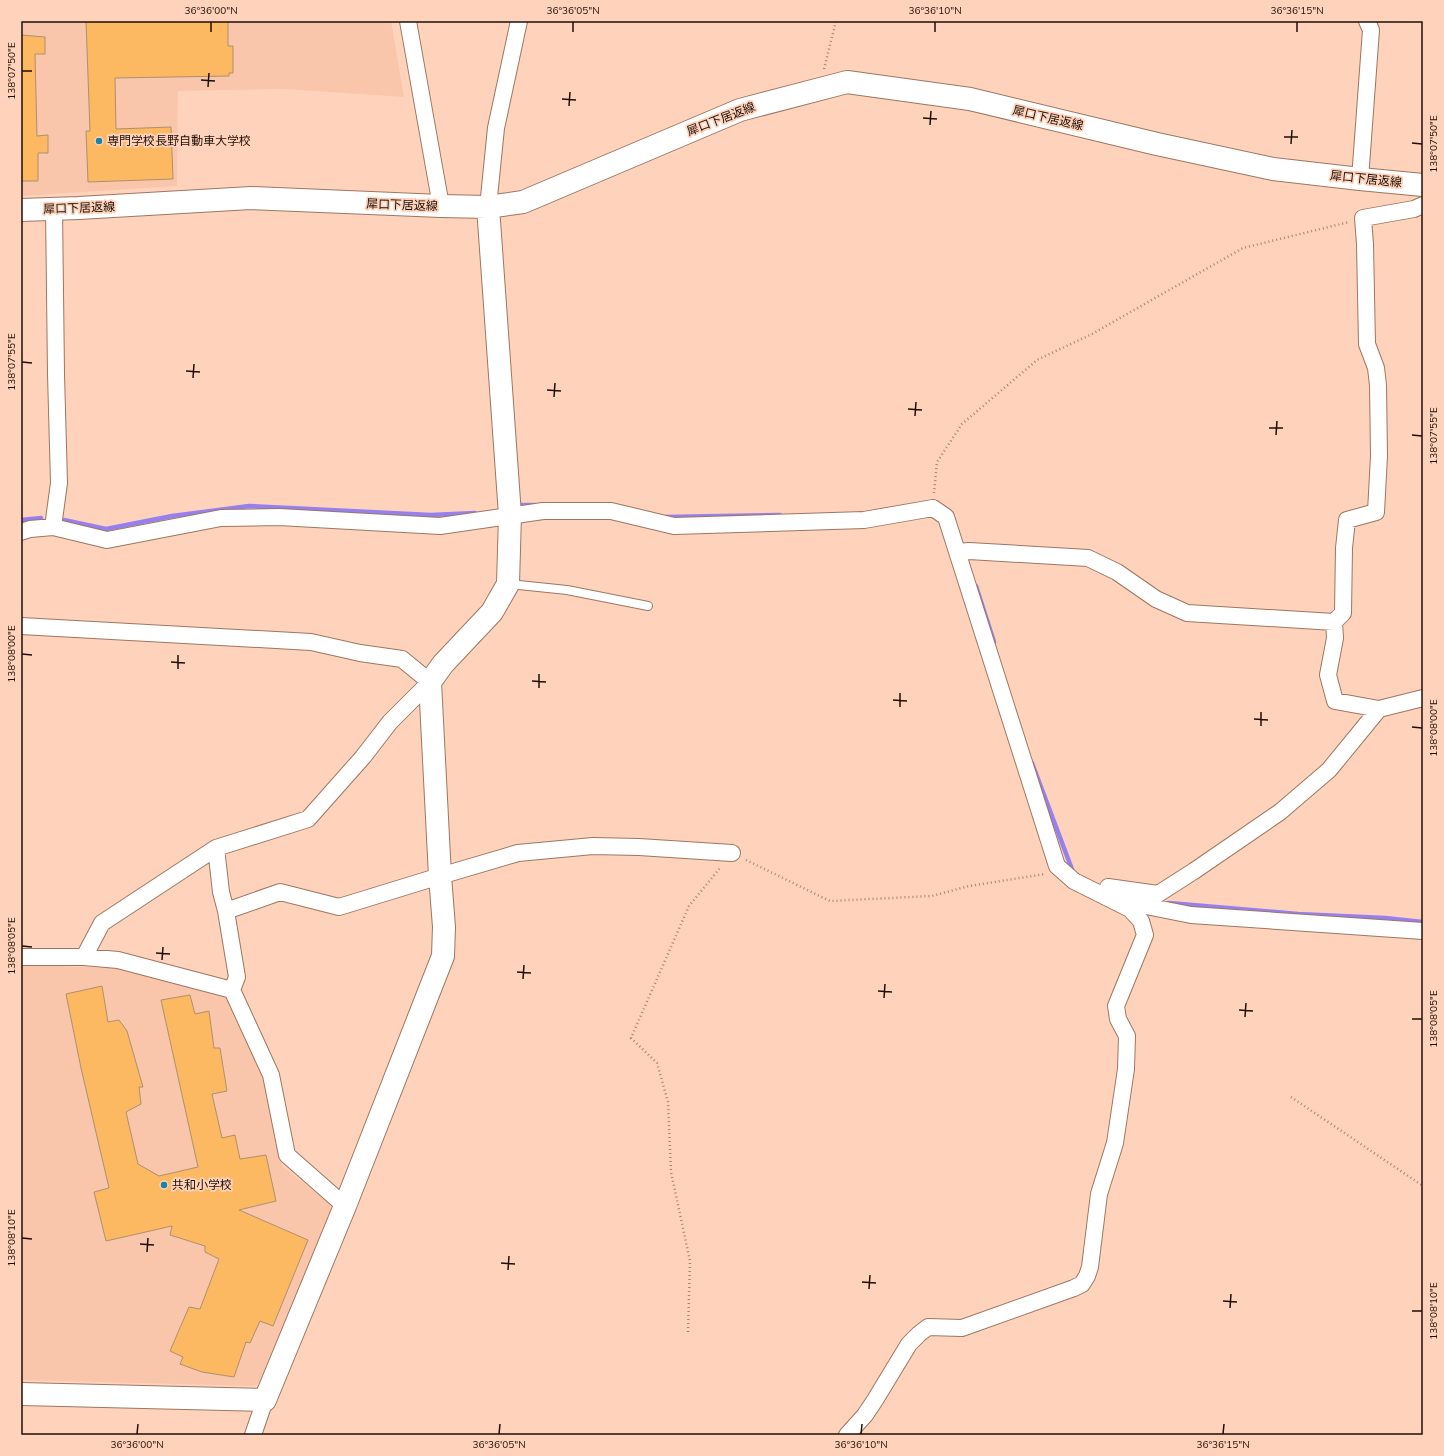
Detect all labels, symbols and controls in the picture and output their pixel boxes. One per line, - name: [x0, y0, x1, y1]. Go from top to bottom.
- text: 36°36'00"N: [184, 4, 238, 18]
- text: 36°36'05"N: [546, 4, 600, 18]
- text: 36°36'10"N: [908, 4, 962, 18]
- text: 36°36'15"N: [1270, 4, 1324, 18]
- text: 138°07'50"E: [5, 42, 19, 100]
- street label: 犀口下居返線: [685, 99, 757, 139]
- street label: 犀口下居返線: [1011, 102, 1085, 134]
- text: 138°07'50"E: [1427, 115, 1441, 173]
- place label: 専門学校長野自動車大学校: [107, 133, 251, 149]
- marker: 専門学校長野自動車大学校: [94, 136, 104, 146]
- street label: 犀口下居返線: [1329, 167, 1403, 191]
- street label: 犀口下居返線: [366, 196, 438, 214]
- street label: 犀口下居返線: [43, 199, 115, 217]
- text: 138°07'55"E: [5, 333, 19, 391]
- text: 138°07'55"E: [1427, 407, 1441, 465]
- text: 138°08'00"E: [5, 625, 19, 683]
- text: 138°08'00"E: [1427, 699, 1441, 757]
- text: 138°08'05"E: [5, 917, 19, 975]
- text: 138°08'05"E: [1427, 990, 1441, 1048]
- place label: 共和小学校: [172, 1177, 232, 1193]
- marker: 共和小学校: [159, 1180, 169, 1190]
- text: 138°08'10"E: [5, 1209, 19, 1267]
- text: 138°08'10"E: [1427, 1282, 1441, 1340]
- text: 36°36'00"N: [110, 1438, 164, 1452]
- text: 36°36'05"N: [472, 1438, 526, 1452]
- text: 36°36'10"N: [834, 1438, 888, 1452]
- text: 36°36'15"N: [1196, 1438, 1250, 1452]

